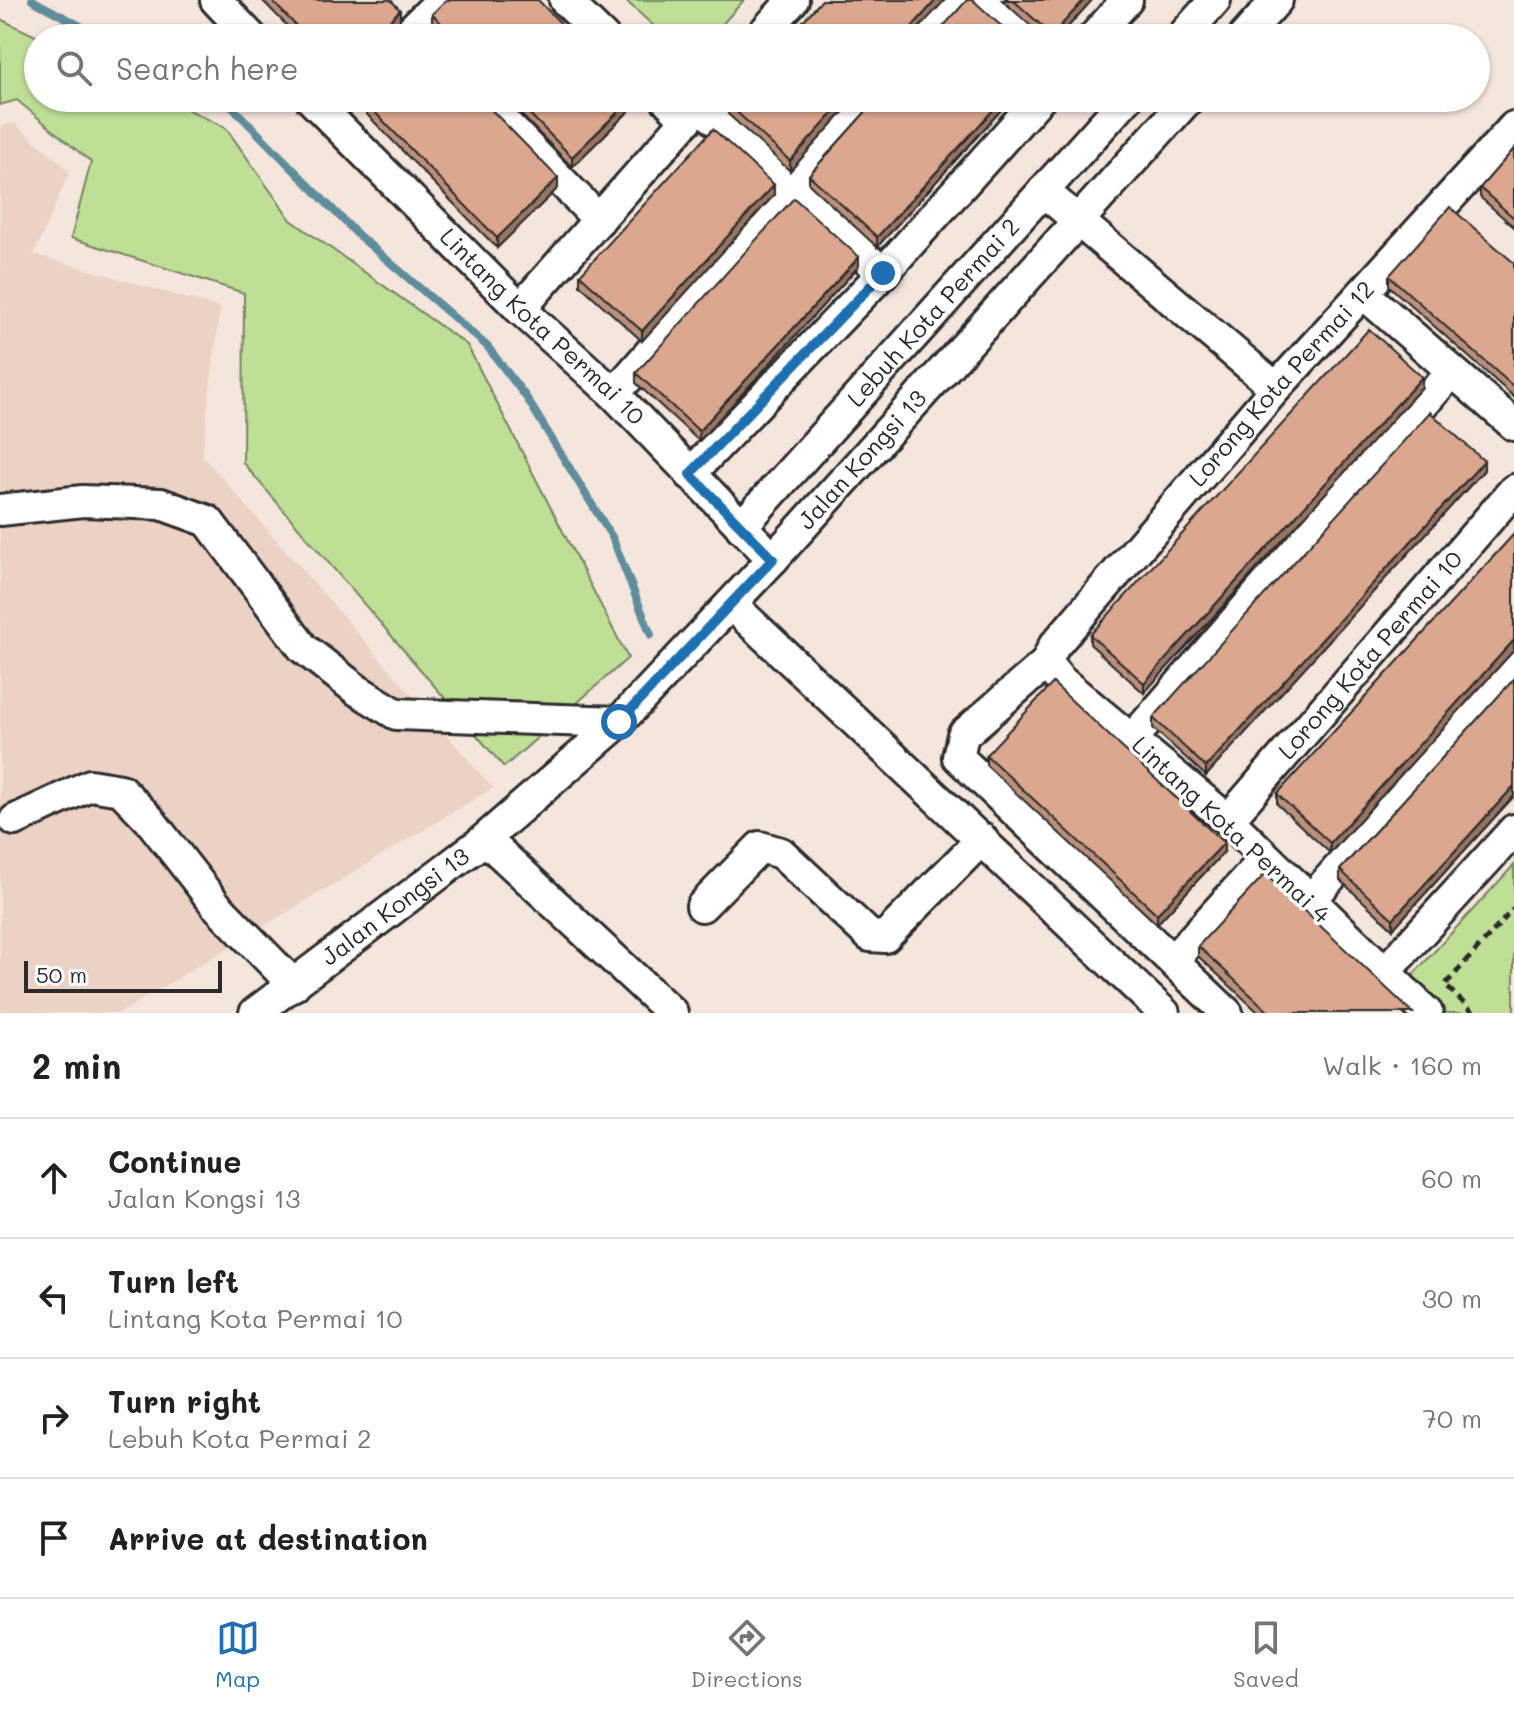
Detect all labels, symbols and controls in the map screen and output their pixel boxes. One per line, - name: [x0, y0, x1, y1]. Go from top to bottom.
- search box: [24, 24, 1490, 112]
- icon: search: [52, 46, 96, 90]
- text: Search here: [116, 48, 299, 88]
- street label: Lebuh Kota Permai 2: [840, 211, 1025, 413]
- street label: Lintang Kota Permai 10: [434, 221, 652, 431]
- route end: [865, 255, 901, 291]
- street label: Lorong Kota Permai 12: [1181, 274, 1380, 492]
- street label: Jalan Kongsi 13: [790, 383, 932, 535]
- street label: Lorong Kota Permai 10: [1271, 543, 1469, 765]
- route start: [601, 704, 637, 740]
- street label: Lintang Kota Permai 4: [1126, 729, 1338, 929]
- street label: Jalan Kongsi 13: [314, 840, 475, 972]
- scale bar: [24, 957, 222, 993]
- text: 50 m: [36, 960, 87, 989]
- text: 2 min: [32, 1043, 121, 1088]
- text: Walk · 160 m: [1322, 1048, 1482, 1082]
- text: Continue: [108, 1141, 241, 1181]
- icon: ahead: [32, 1156, 76, 1200]
- text: 60 m: [1421, 1161, 1482, 1195]
- text: Jalan Kongsi 13: [108, 1181, 300, 1215]
- text: Turn left: [108, 1261, 239, 1301]
- icon: left: [32, 1276, 76, 1320]
- text: 30 m: [1422, 1281, 1482, 1315]
- text: Lintang Kota Permai 10: [108, 1301, 403, 1335]
- text: Turn right: [108, 1381, 261, 1421]
- icon: right: [32, 1396, 76, 1440]
- text: 70 m: [1422, 1401, 1482, 1435]
- text: Lebuh Kota Permai 2: [108, 1421, 371, 1455]
- icon: arrive: [32, 1516, 76, 1560]
- text: Arrive at destination: [108, 1518, 428, 1558]
- tab: Map: [215, 1616, 260, 1693]
- tab: Directions: [691, 1616, 803, 1693]
- tab: Saved: [1233, 1616, 1299, 1693]

